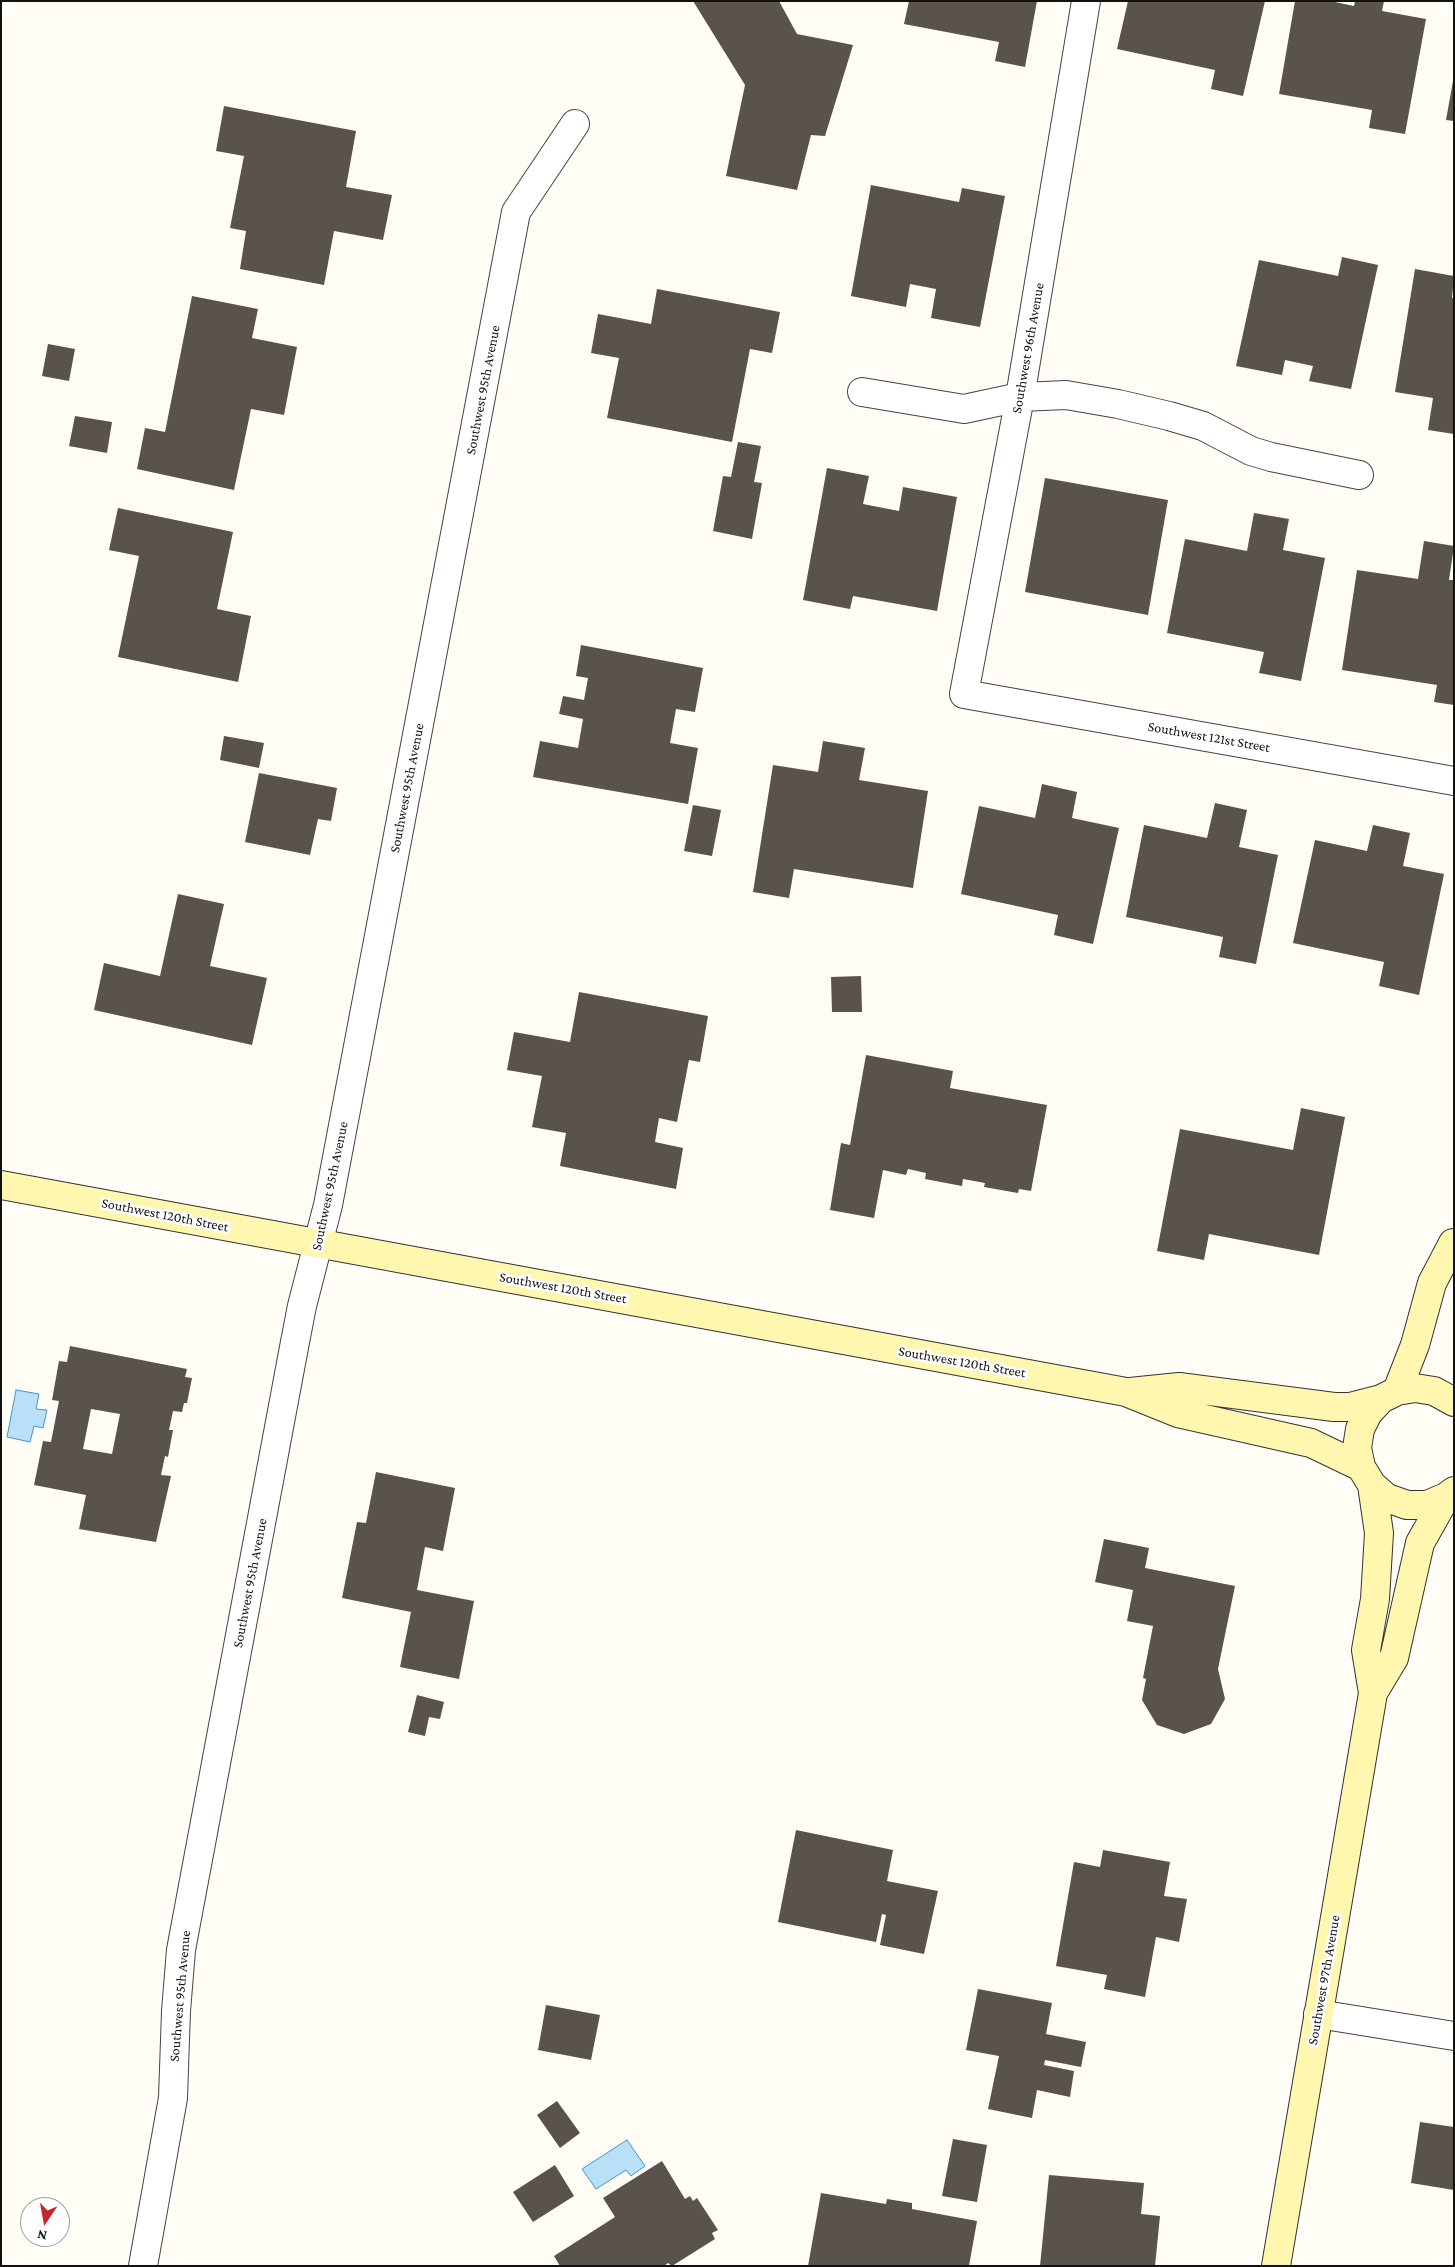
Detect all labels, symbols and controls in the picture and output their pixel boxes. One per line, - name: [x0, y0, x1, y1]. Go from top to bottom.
- street label: Southwest 96th Avenue: [1008, 281, 1048, 415]
- street label: Southwest 95th Avenue: [462, 324, 504, 456]
- street label: Southwest 121st Street: [1147, 718, 1271, 756]
- street label: Southwest 95th Avenue: [386, 722, 428, 854]
- street label: Southwest 95th Avenue: [308, 1120, 352, 1252]
- street label: Southwest 120th Street: [100, 1194, 230, 1236]
- street label: Southwest 120th Street: [498, 1269, 628, 1307]
- street label: Southwest 120th Street: [897, 1343, 1027, 1381]
- street label: Southwest 95th Avenue: [229, 1517, 271, 1649]
- street label: Southwest 97th Avenue: [1304, 1914, 1344, 2046]
- street label: Southwest 95th Avenue: [166, 1930, 194, 2062]
- north arrow: [20, 2197, 70, 2247]
- text: N: [36, 2227, 48, 2245]

